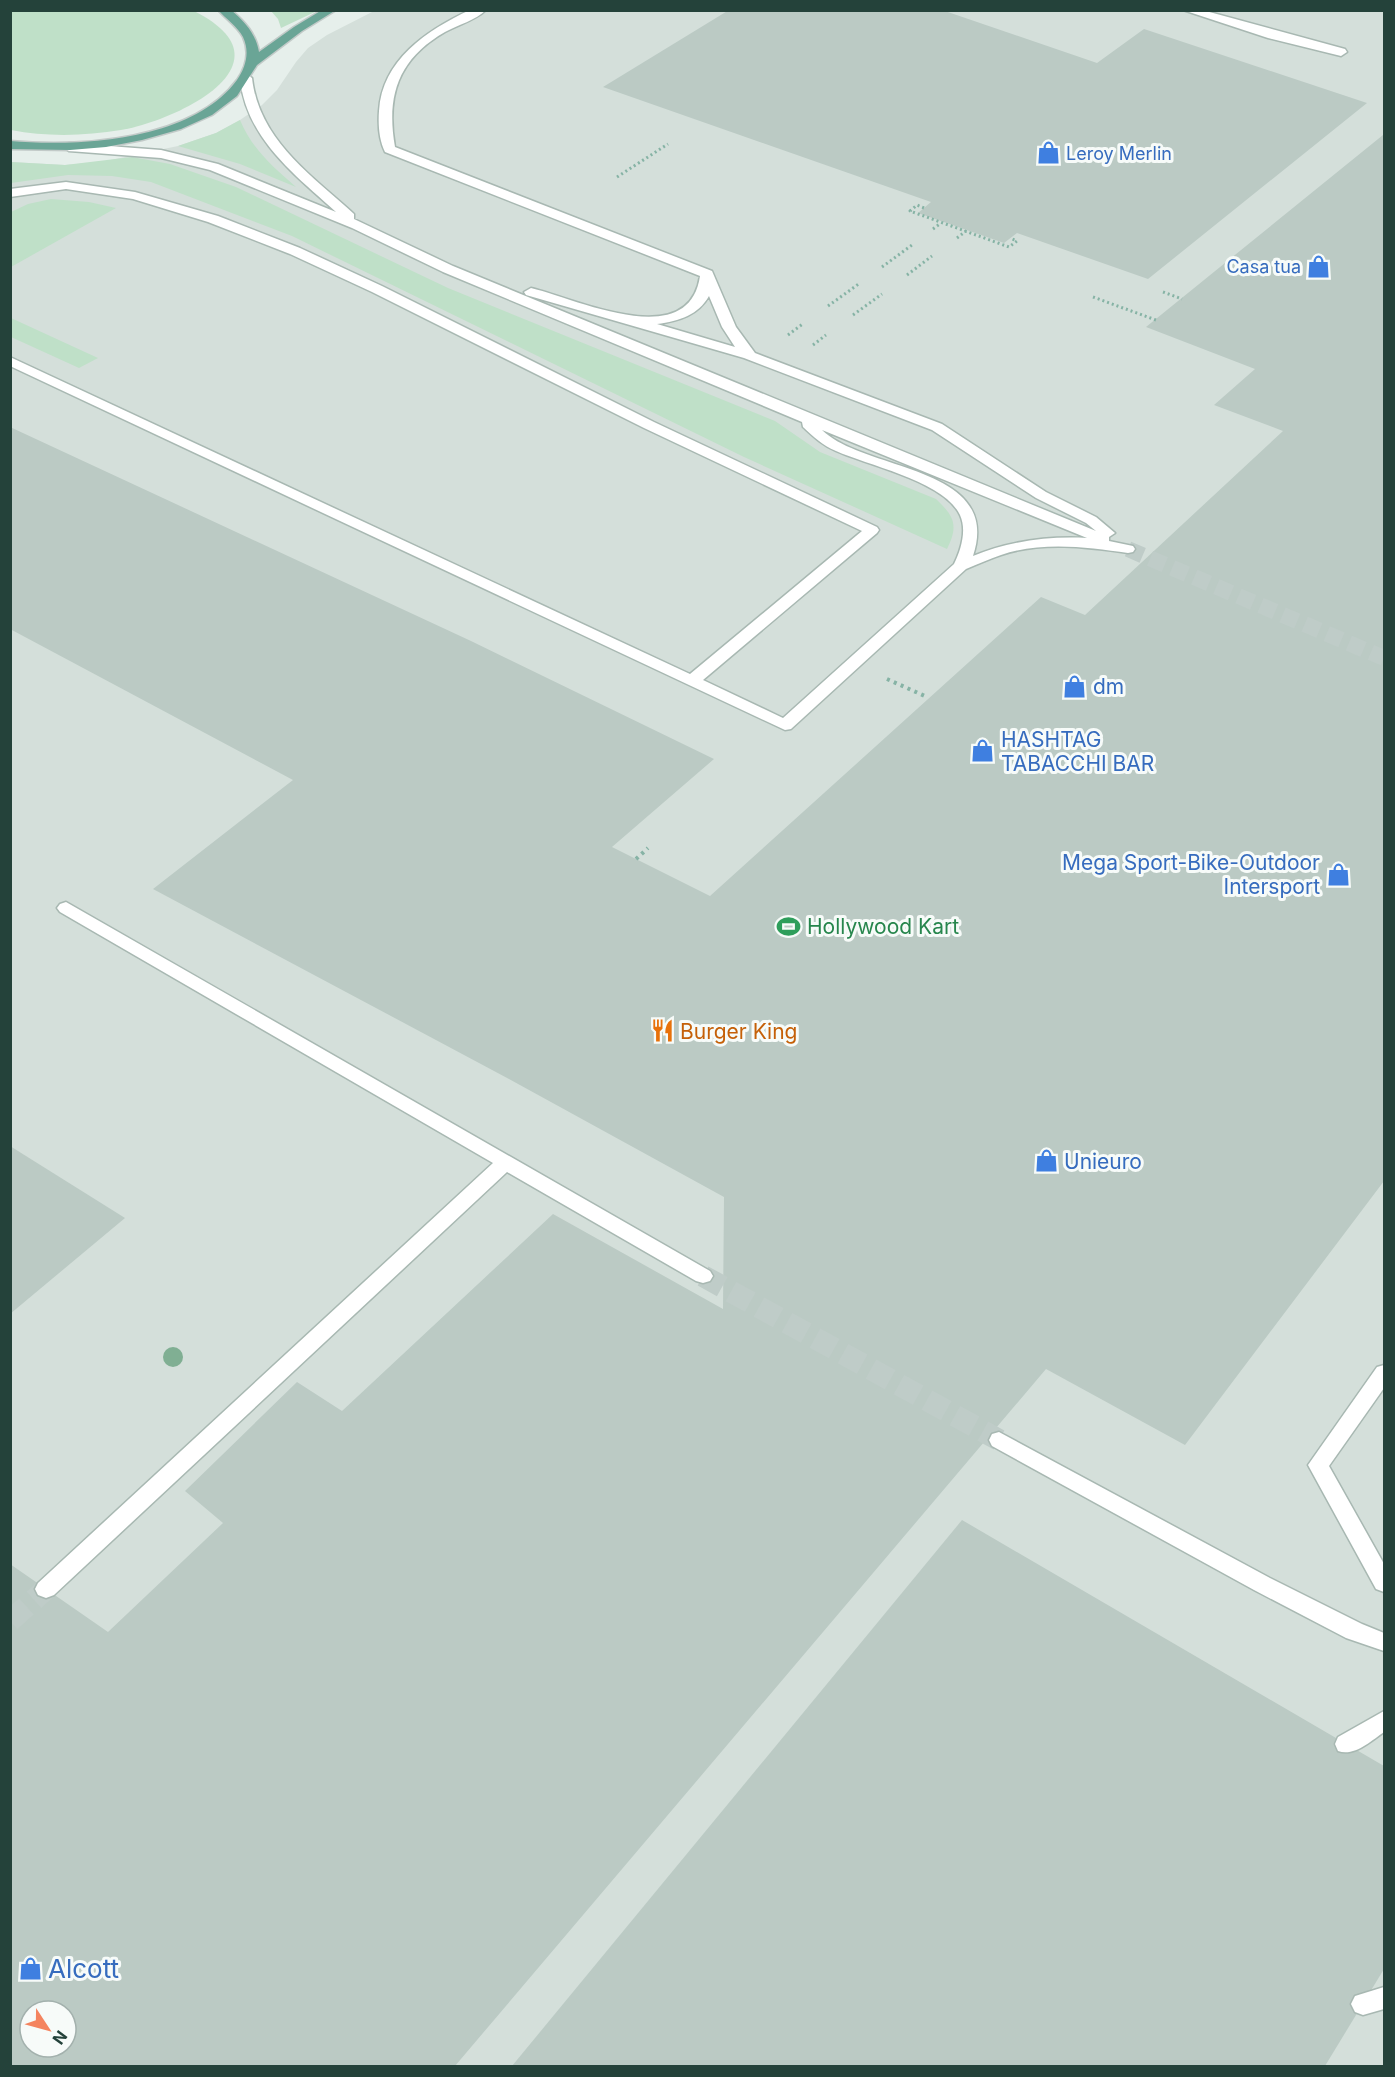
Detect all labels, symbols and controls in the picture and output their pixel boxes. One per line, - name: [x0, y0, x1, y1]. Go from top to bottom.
- shop icon: Leroy Merlin: [1035, 140, 1061, 166]
- place label: Leroy Merlin: [1066, 143, 1172, 164]
- shop icon: Casa tua: [1306, 253, 1332, 279]
- place label: Casa tua: [1226, 256, 1301, 277]
- shop icon: dm: [1062, 673, 1088, 699]
- place label: dm: [1093, 674, 1124, 699]
- place label: HASHTAG TABACCHI BAR: [1001, 727, 1154, 776]
- shop icon: HASHTAG TABACCHI BAR: [970, 738, 996, 764]
- place label: Mega Sport-Bike-Outdoor Intersport: [1062, 850, 1320, 899]
- shop icon: Mega Sport-Bike-Outdoor Intersport: [1325, 861, 1351, 887]
- sports icon: Hollywood Kart: [776, 913, 802, 939]
- place label: Hollywood Kart: [807, 914, 959, 939]
- restaurant icon: Burger King: [649, 1018, 675, 1044]
- place label: Burger King: [680, 1019, 797, 1044]
- shop icon: Unieuro: [1033, 1148, 1059, 1174]
- place label: Unieuro: [1064, 1149, 1142, 1174]
- place label: Alcott: [48, 1953, 119, 1984]
- shop icon: Alcott: [17, 1955, 43, 1981]
- north arrow: [18, 1999, 78, 2059]
- text: N: [48, 2027, 72, 2049]

